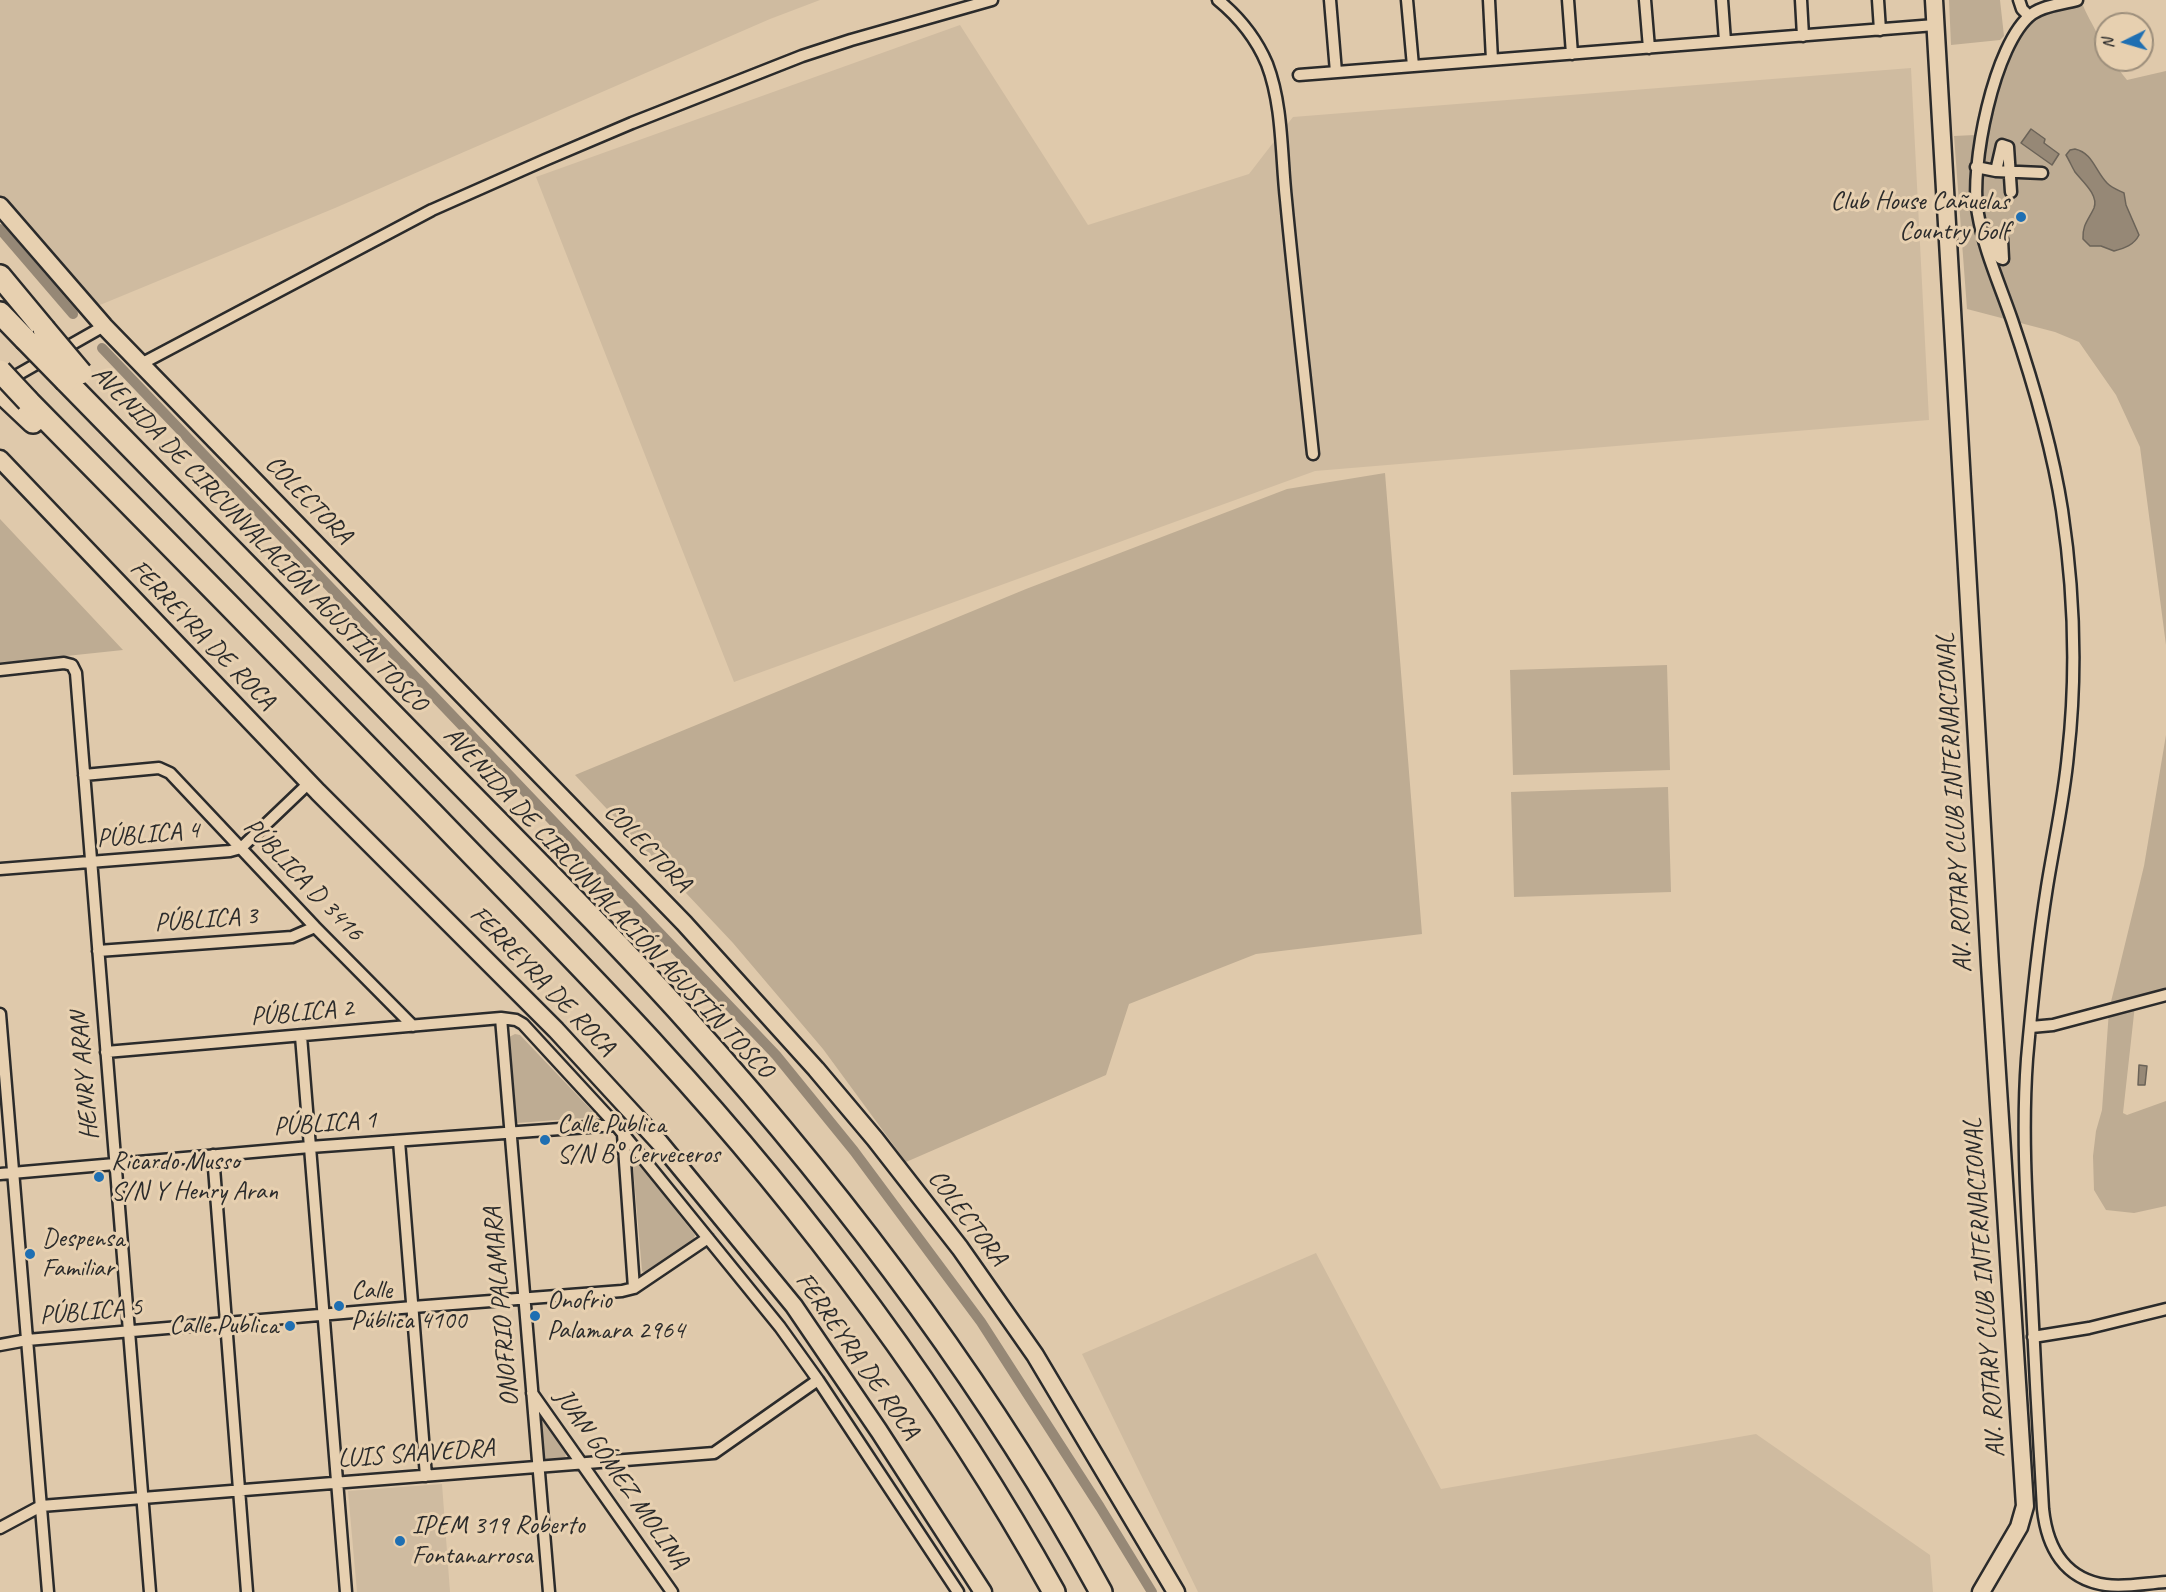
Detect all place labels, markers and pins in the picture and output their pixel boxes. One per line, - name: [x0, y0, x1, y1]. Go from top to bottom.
- place label: Club House Cañuelas Country Golf: [1831, 186, 2009, 248]
- marker: Club House Cañuelas Country Golf: [2014, 210, 2028, 224]
- place label: Calle Publica S/N B° Cerveceros: [557, 1109, 720, 1170]
- marker: Calle Publica S/N B° Cerveceros: [538, 1133, 552, 1147]
- place label: Ricardo Musso S/N Y Henry Aran: [111, 1146, 278, 1208]
- marker: Ricardo Musso S/N Y Henry Aran: [92, 1170, 106, 1184]
- place label: Despensa Familiar: [42, 1223, 124, 1284]
- marker: Despensa Familiar: [23, 1247, 37, 1261]
- place label: Calle Pública 4100: [351, 1275, 466, 1336]
- place label: Onofrio Palamara 2964: [547, 1285, 685, 1346]
- marker: Calle Pública 4100: [332, 1299, 346, 1313]
- marker: Onofrio Palamara 2964: [528, 1309, 542, 1323]
- place label: Calle Publica: [169, 1310, 278, 1342]
- marker: Calle Publica: [283, 1319, 297, 1333]
- place label: IPEM 319 Roberto Fontanarrosa: [412, 1510, 585, 1572]
- marker: IPEM 319 Roberto Fontanarrosa: [393, 1534, 407, 1548]

